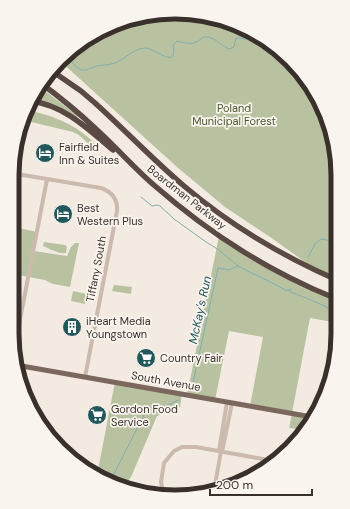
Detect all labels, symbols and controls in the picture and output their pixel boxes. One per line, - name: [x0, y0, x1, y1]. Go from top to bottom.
- park label: Poland Municipal Forest: [192, 101, 276, 128]
- place label: Fairfield Inn & Suites: [59, 140, 119, 167]
- hotel icon: Fairfield Inn & Suites: [34, 142, 56, 164]
- street label: Boardman Parkway: [145, 162, 229, 232]
- place label: Best Western Plus: [77, 201, 143, 228]
- hotel icon: Best Western Plus: [52, 203, 74, 225]
- street label: Tiffany South: [83, 235, 109, 303]
- water label: McKay's Run: [185, 274, 215, 345]
- place label: iHeart Media Youngstown: [86, 314, 151, 341]
- building icon: iHeart Media Youngstown: [61, 316, 83, 338]
- supermarket icon: Country Fair: [135, 347, 157, 369]
- place label: Country Fair: [160, 351, 223, 365]
- street label: South Avenue: [130, 368, 202, 394]
- place label: Gordon Food Service: [111, 402, 178, 429]
- supermarket icon: Gordon Food Service: [86, 404, 108, 426]
- scale bar: [210, 471, 312, 497]
- text: 200 m: [216, 477, 253, 493]

